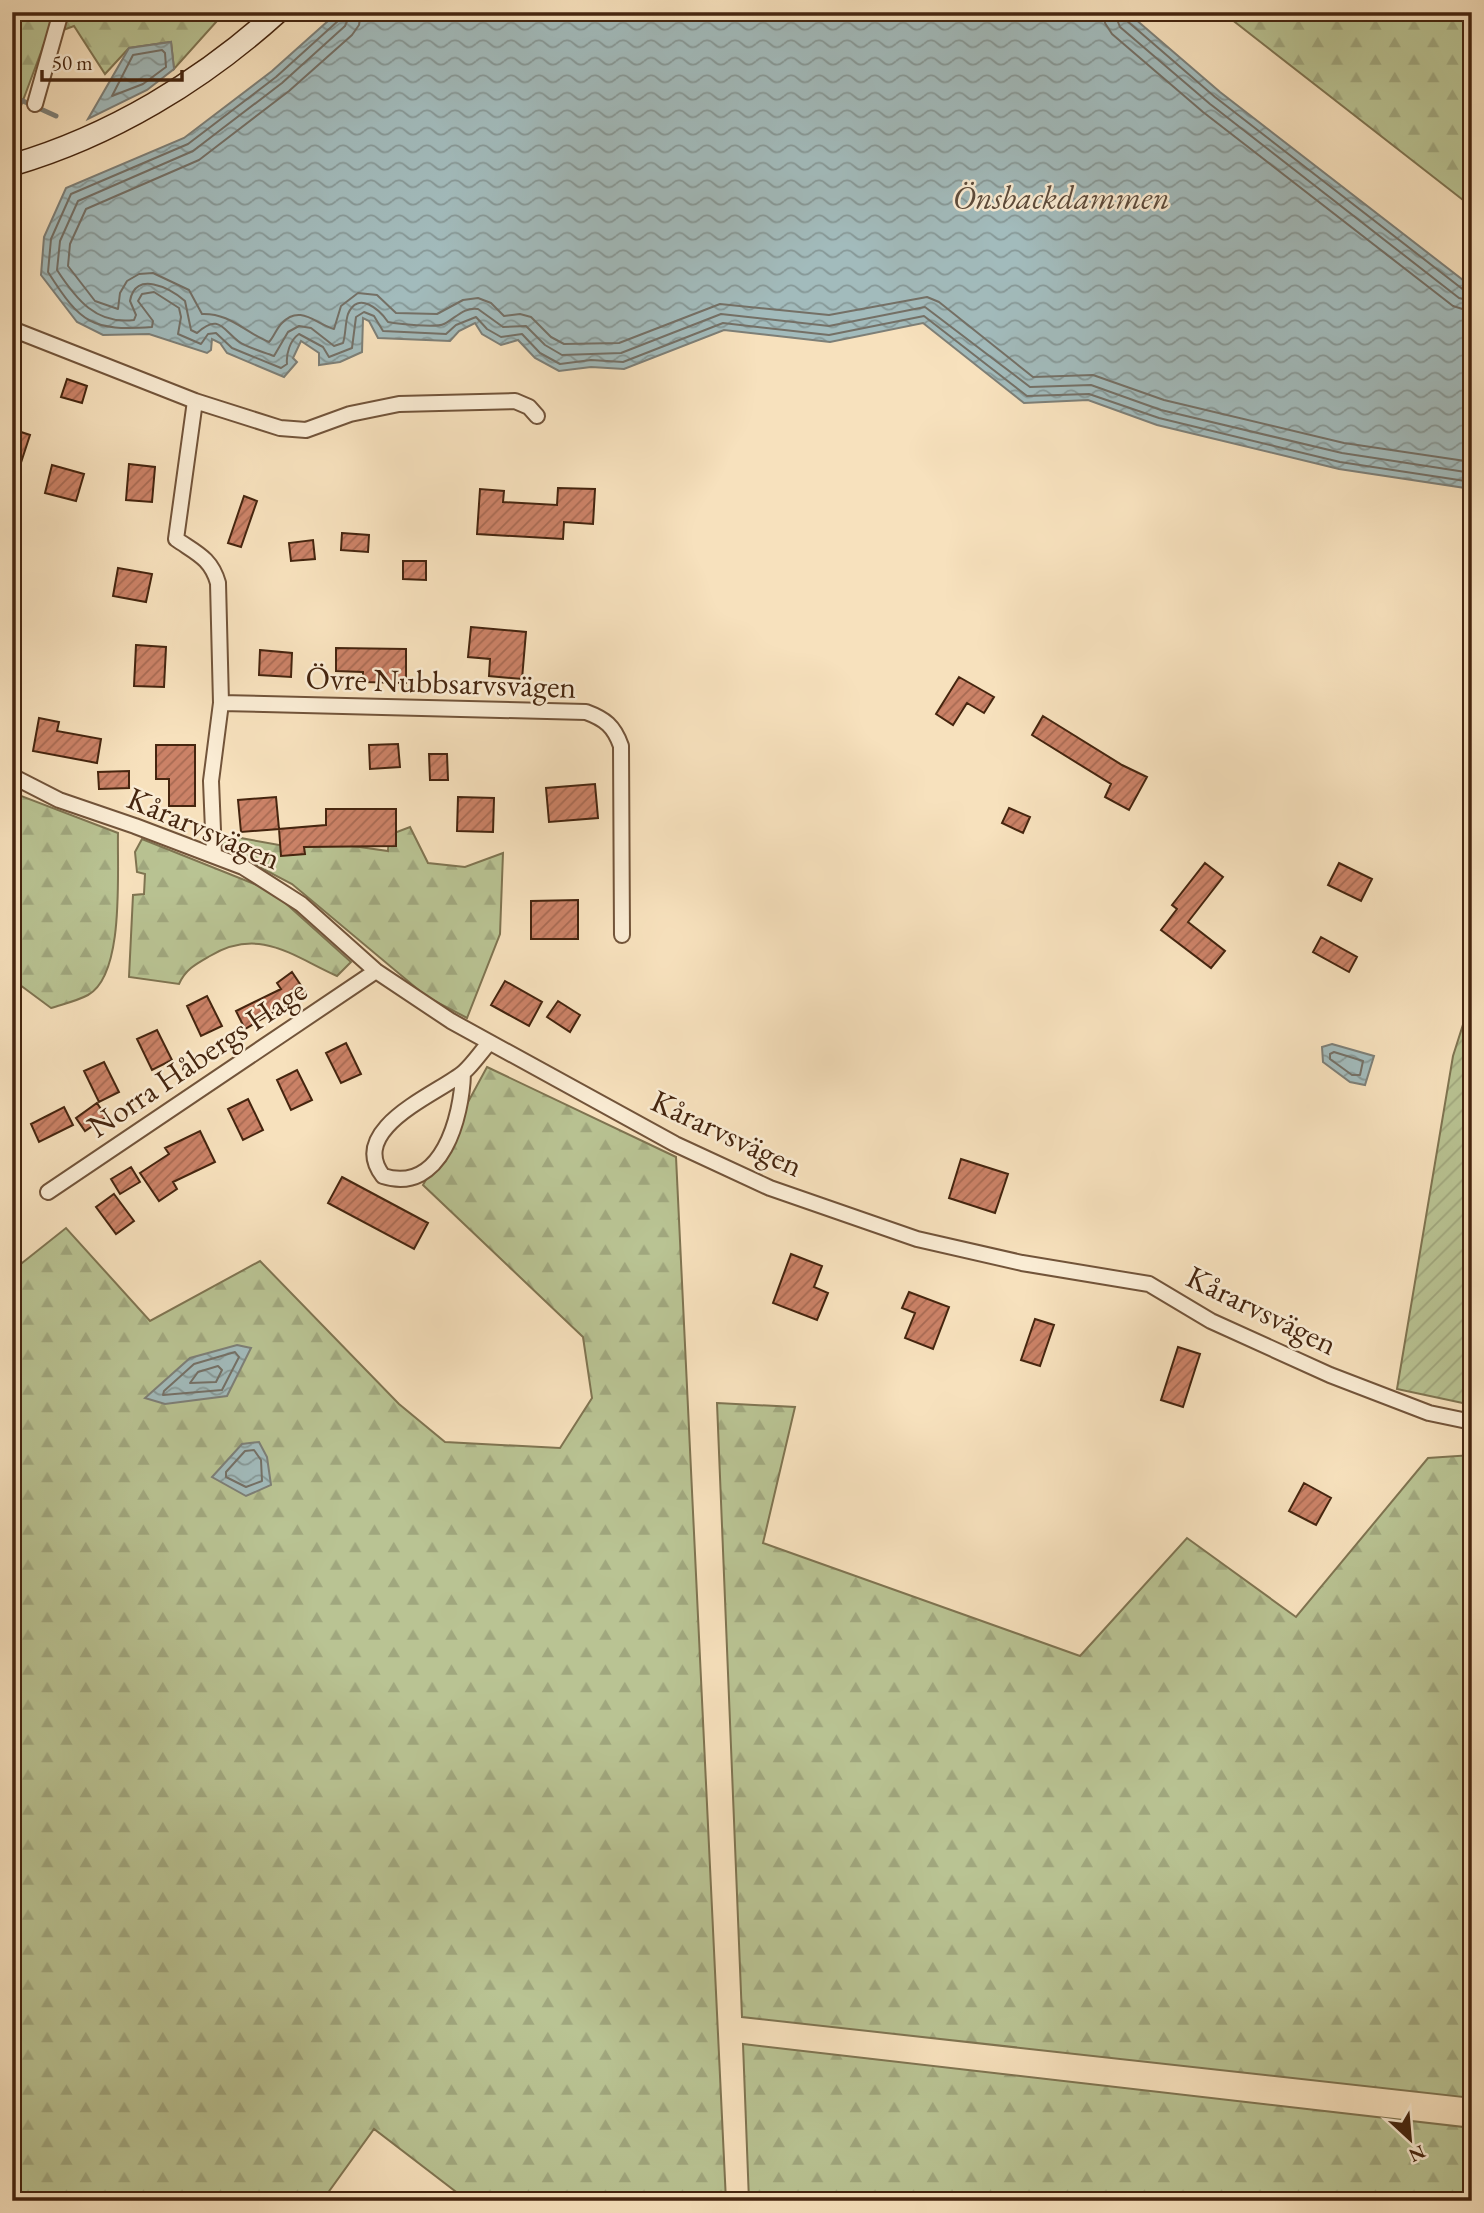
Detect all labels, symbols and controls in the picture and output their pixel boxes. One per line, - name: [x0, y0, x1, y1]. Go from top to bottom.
- scale bar: [42, 38, 182, 82]
- text: 50 m: [52, 49, 93, 76]
- water label: Önsbackdammen: [952, 176, 1170, 219]
- street label: Övre Nubbsarvsvägen: [305, 656, 577, 708]
- street label: Kårarvsvägen: [121, 777, 287, 879]
- street label: Norra Håbergs Hage: [79, 969, 315, 1147]
- street label: Kårarvsvägen: [644, 1080, 810, 1186]
- street label: Kårarvsvägen: [1180, 1255, 1344, 1365]
- north arrow: [1376, 2104, 1446, 2174]
- text: N: [1404, 2139, 1430, 2169]

